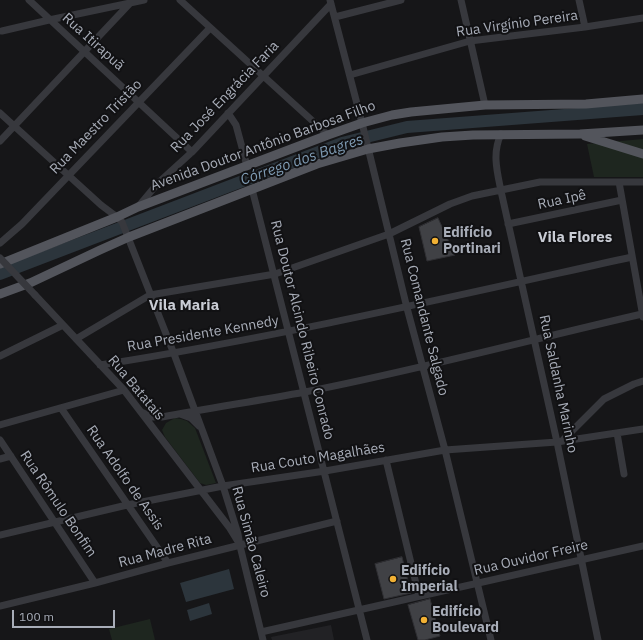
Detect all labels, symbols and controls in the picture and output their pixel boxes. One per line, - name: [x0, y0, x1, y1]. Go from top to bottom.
- street label: Rua Virgínio Pereira: [455, 7, 579, 41]
- street label: Rua Itirapuã: [58, 10, 128, 74]
- street label: Rua José Engrácia Faria: [167, 38, 283, 156]
- street label: Rua Maestro Tristão: [47, 76, 145, 178]
- street label: Avenida Doutor Antônio Barbosa Filho: [148, 97, 378, 195]
- water label: Córrego dos Bagres: [238, 131, 366, 189]
- street label: Rua Ipê: [536, 187, 588, 213]
- street label: Rua Doutor Alcindo Ribeiro Conrado: [267, 219, 337, 441]
- place label: Edifício Portinari: [443, 225, 501, 258]
- district label: Vila Flores: [538, 229, 612, 247]
- marker: Edifício Portinari: [430, 236, 440, 246]
- street label: Rua Comandante Salgado: [396, 237, 452, 397]
- district label: Vila Maria: [149, 297, 219, 315]
- street label: Rua Presidente Kennedy: [126, 312, 280, 356]
- street label: Rua Saldanha Marinho: [535, 313, 581, 455]
- street label: Rua Batatais: [104, 352, 168, 424]
- street label: Rua Adolfo de Assis: [83, 422, 167, 534]
- street label: Rua Couto Magalhães: [250, 439, 386, 477]
- street label: Rua Rômulo Bonfim: [16, 448, 100, 560]
- street label: Rua Simão Caleiro: [228, 485, 274, 599]
- street label: Rua Madre Rita: [117, 531, 213, 571]
- street label: Rua Ouvidor Freire: [472, 537, 590, 579]
- place label: Edifício Imperial: [401, 563, 458, 596]
- marker: Edifício Imperial: [388, 574, 398, 584]
- scale bar: [14, 602, 117, 628]
- place label: Edifício Boulevard: [432, 604, 499, 636]
- text: 100 m: [19, 609, 54, 624]
- marker: Edifício Boulevard: [419, 615, 429, 625]

